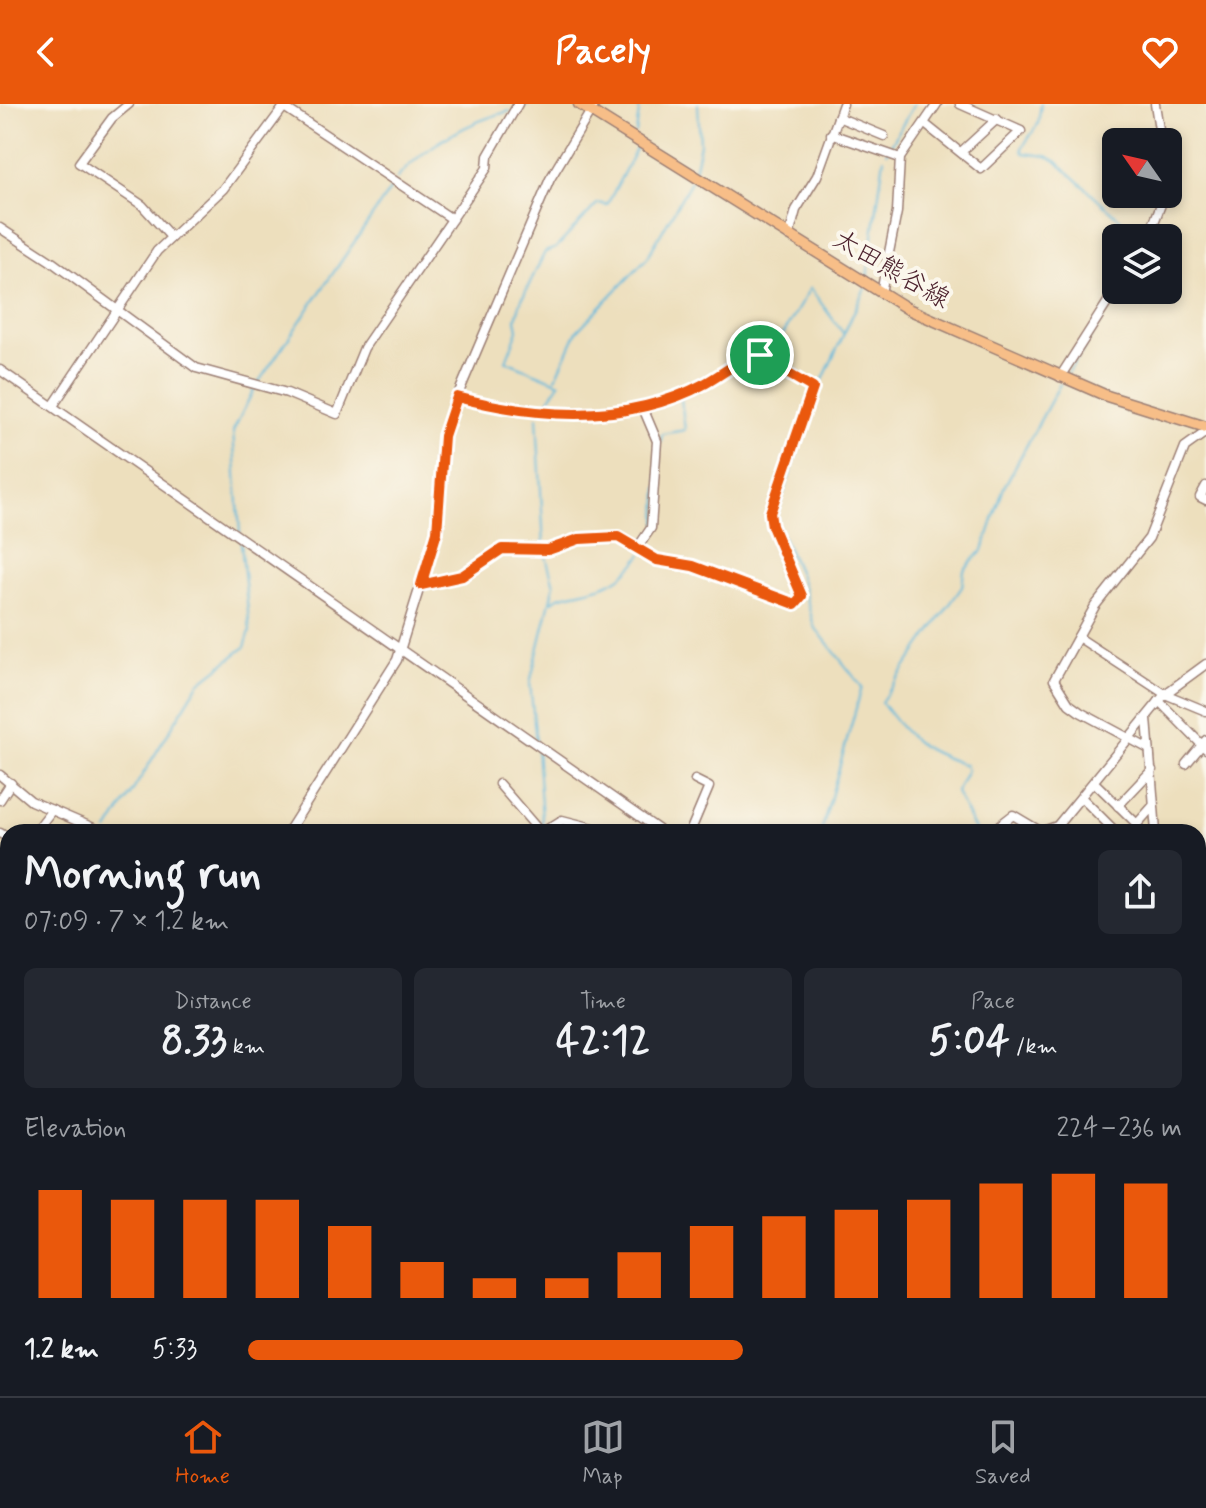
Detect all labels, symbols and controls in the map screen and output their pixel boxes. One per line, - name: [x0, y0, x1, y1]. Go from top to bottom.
- text: Pacely: [555, 29, 651, 76]
- icon: back: [24, 30, 68, 74]
- icon: heart: [1138, 30, 1182, 74]
- north arrow: [1102, 128, 1182, 208]
- map controls: [1102, 128, 1182, 304]
- street label: 太田熊谷線: [826, 223, 956, 317]
- button: layers: [1102, 224, 1182, 304]
- pin: [726, 321, 794, 389]
- icon: arrive: [738, 333, 782, 377]
- text: Morning run: [24, 846, 261, 904]
- button: share: [1098, 850, 1182, 934]
- text: 07:09 · 7 × 1.2 km: [24, 905, 229, 939]
- text: Distance: [174, 988, 252, 1016]
- text: Time: [580, 988, 626, 1016]
- text: Pace: [971, 988, 1015, 1016]
- text: 8.33: [161, 1016, 227, 1068]
- text: 42:12: [556, 1016, 650, 1068]
- text: 5:04: [929, 1016, 1010, 1068]
- text: km: [227, 1033, 265, 1061]
- text: /km: [1010, 1033, 1057, 1061]
- text: Elevation: [24, 1112, 126, 1146]
- text: 224–236 m: [1056, 1112, 1182, 1146]
- text: 1.2 km: [24, 1333, 99, 1367]
- text: 5:33: [152, 1333, 197, 1367]
- tab: Home: [175, 1415, 230, 1491]
- tab: Map: [581, 1415, 625, 1491]
- tab: Saved: [975, 1415, 1031, 1491]

